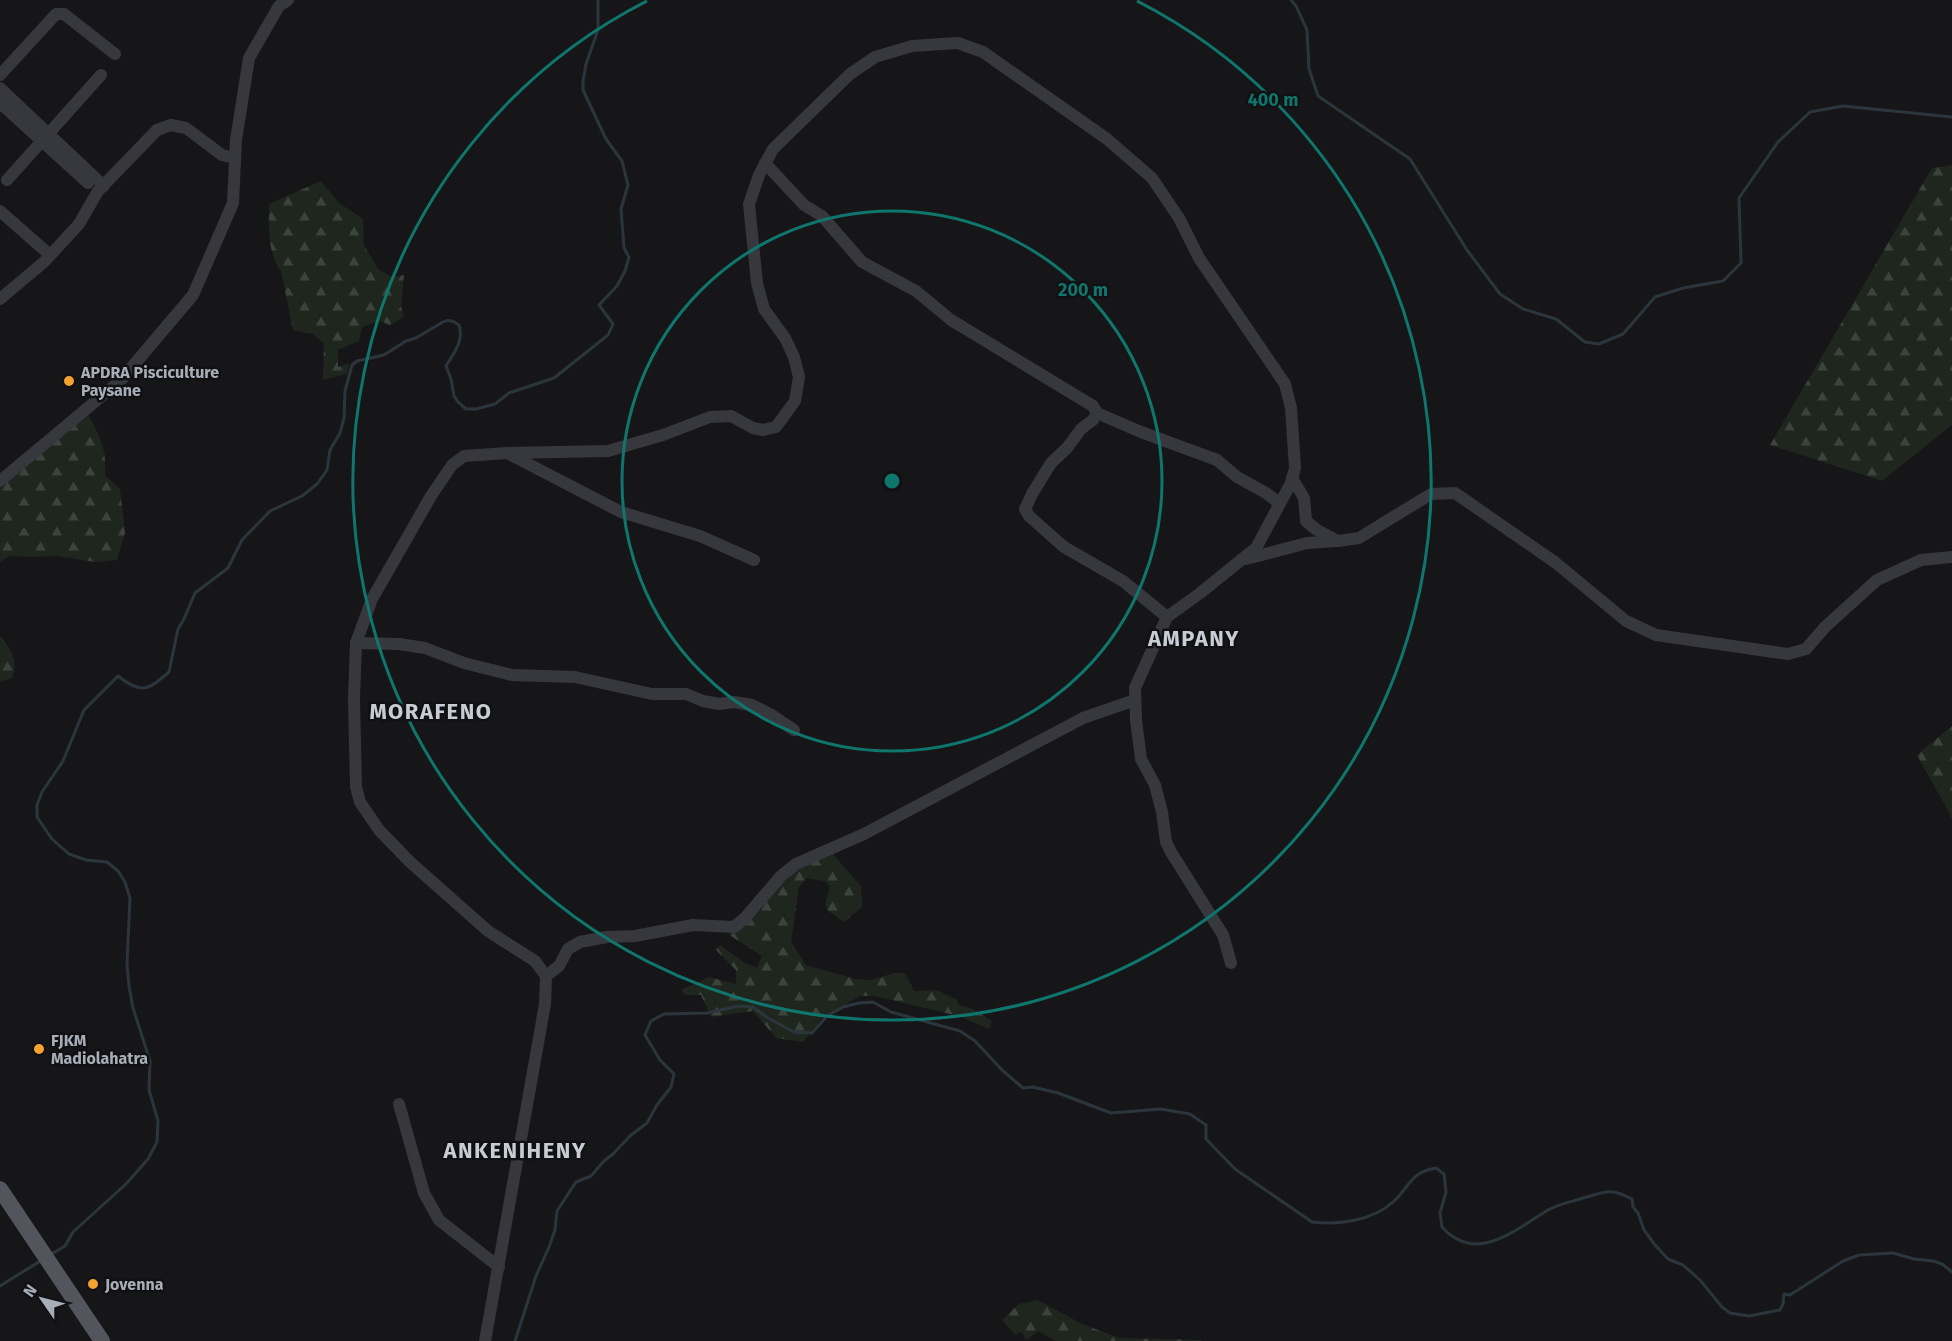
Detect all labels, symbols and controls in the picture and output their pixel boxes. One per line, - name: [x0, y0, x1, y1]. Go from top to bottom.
- text: 400 m: [1248, 89, 1298, 111]
- text: 200 m: [1058, 279, 1108, 301]
- place label: APDRA Pisciculture Paysane: [80, 363, 219, 400]
- marker: APDRA Pisciculture Paysane: [62, 374, 76, 388]
- centre of rings: [882, 471, 902, 491]
- district label: AMPANY: [1147, 625, 1240, 652]
- district label: MORAFENO: [370, 698, 492, 725]
- place label: FJKM Madiolahatra: [51, 1031, 148, 1068]
- marker: FJKM Madiolahatra: [32, 1042, 46, 1056]
- district label: ANKENIHENY: [443, 1137, 586, 1164]
- north arrow: [12, 1269, 72, 1329]
- place label: Jovenna: [104, 1275, 164, 1294]
- marker: Jovenna: [86, 1277, 100, 1291]
- text: N: [19, 1281, 41, 1300]

